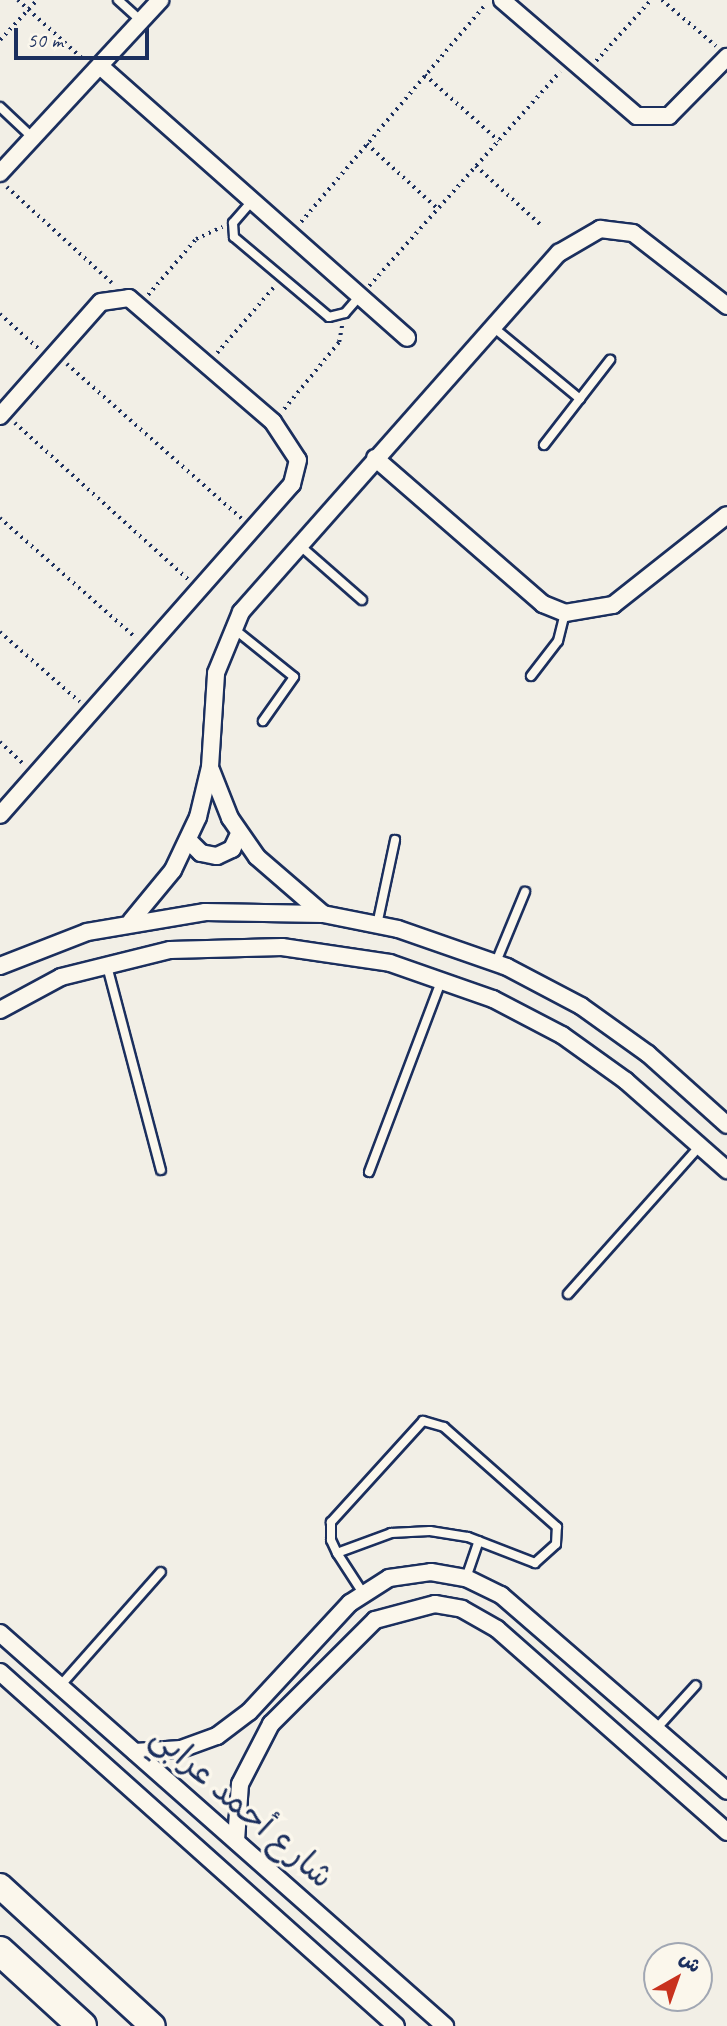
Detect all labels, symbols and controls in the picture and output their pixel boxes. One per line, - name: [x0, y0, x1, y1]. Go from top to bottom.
- scale bar: [18, 14, 152, 58]
- text: 50 m: [27, 27, 63, 53]
- street label: شارع أحمد عرابي: [143, 1717, 341, 1897]
- north arrow: [643, 1942, 713, 2012]
- text: ش: [674, 1947, 706, 1978]

